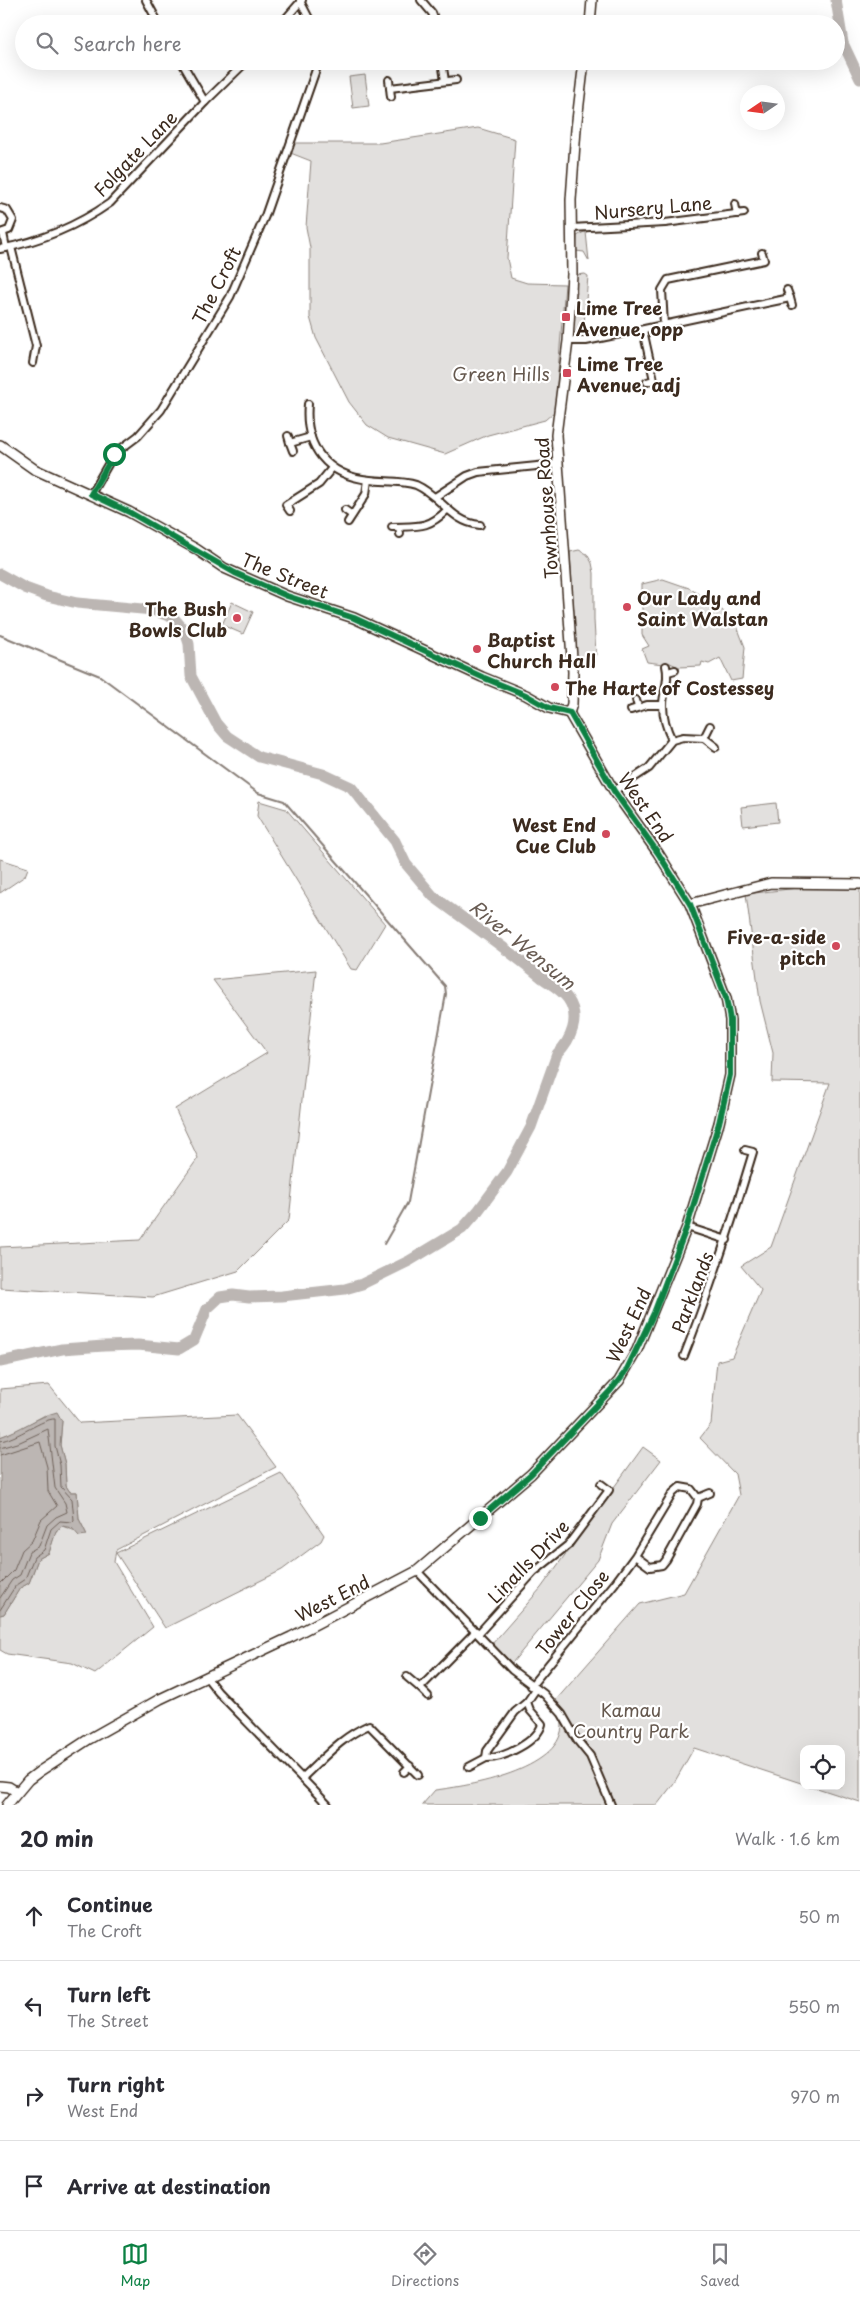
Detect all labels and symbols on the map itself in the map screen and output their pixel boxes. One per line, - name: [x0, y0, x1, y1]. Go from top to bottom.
- north arrow: [740, 85, 785, 130]
- street label: Folgate Lane: [87, 104, 183, 202]
- street label: Nursery Lane: [593, 188, 713, 226]
- street label: The Croft: [185, 241, 247, 329]
- place label: Lime Tree Avenue, opp: [575, 294, 683, 342]
- marker: Lime Tree Avenue, opp: [560, 311, 572, 323]
- place label: Lime Tree Avenue, adj: [576, 350, 681, 398]
- park label: Green Hills: [452, 360, 550, 387]
- marker: Lime Tree Avenue, adj: [561, 367, 573, 379]
- street label: Townhouse Road: [528, 436, 564, 580]
- route start: [103, 443, 126, 466]
- street label: The Street: [237, 545, 333, 605]
- place label: Our Lady and Saint Walstan: [637, 584, 768, 632]
- place label: The Bush Bowls Club: [128, 595, 227, 643]
- marker: Our Lady and Saint Walstan: [621, 601, 633, 613]
- marker: The Bush Bowls Club: [231, 612, 243, 624]
- place label: Baptist Church Hall: [487, 626, 596, 674]
- marker: Baptist Church Hall: [471, 643, 483, 655]
- place label: The Harte of Costessey: [565, 674, 774, 701]
- marker: The Harte of Costessey: [549, 681, 561, 693]
- street label: West End: [612, 766, 680, 848]
- place label: West End Cue Club: [512, 811, 596, 859]
- marker: West End Cue Club: [600, 828, 612, 840]
- water label: River Wensum: [464, 892, 583, 996]
- place label: Five-a-side pitch: [727, 923, 826, 971]
- marker: Five-a-side pitch: [830, 940, 842, 952]
- street label: Parklands: [664, 1247, 720, 1337]
- street label: West End: [599, 1283, 657, 1367]
- route end: [469, 1507, 492, 1530]
- street label: Linalls Drive: [481, 1513, 575, 1609]
- street label: Tower Close: [529, 1563, 615, 1661]
- street label: West End: [290, 1568, 374, 1628]
- park label: Kamau Country Park: [573, 1696, 689, 1744]

